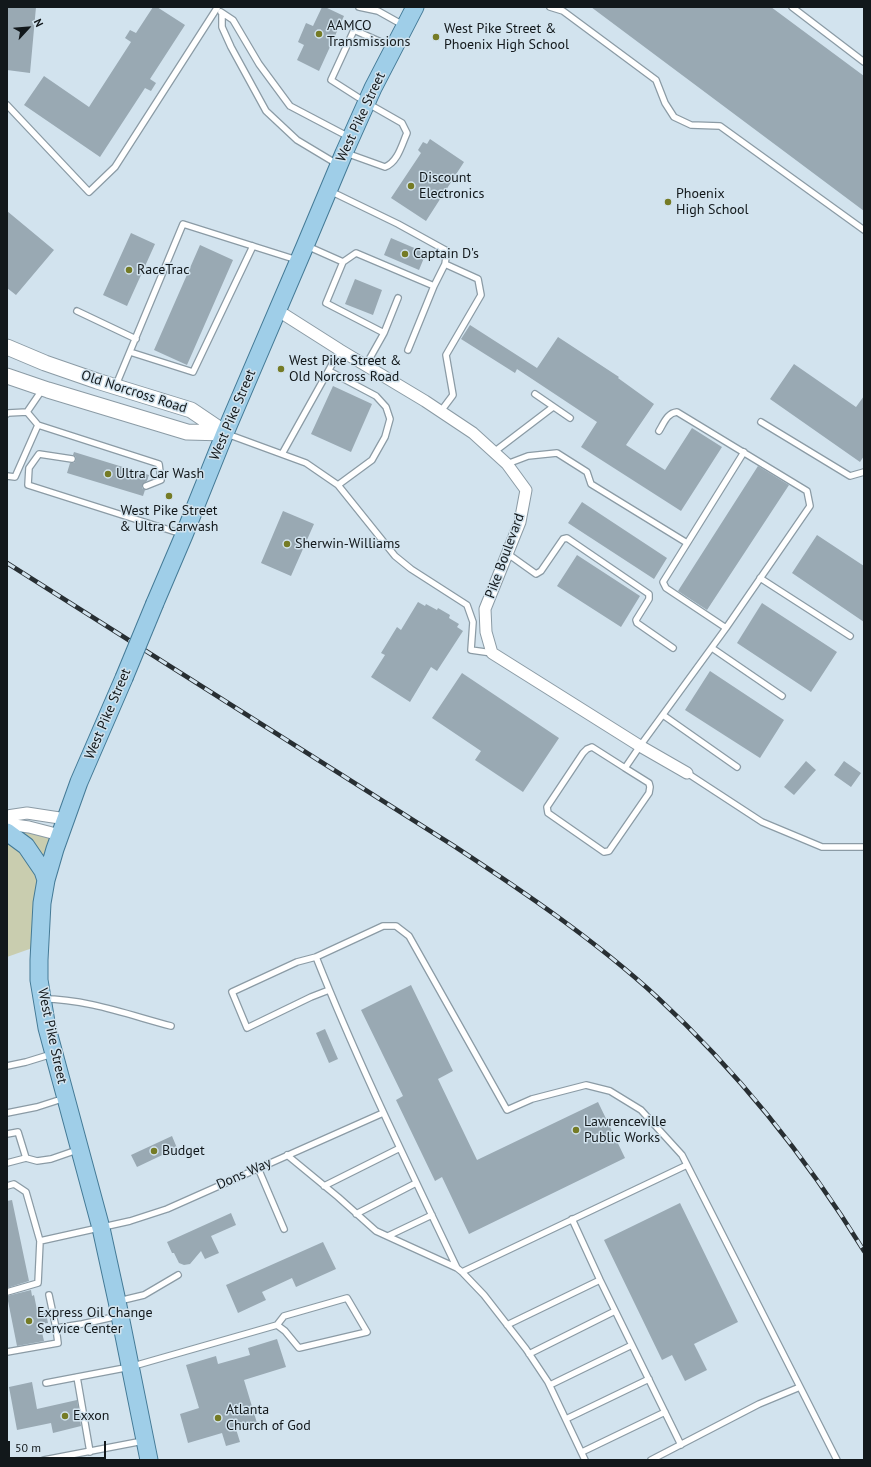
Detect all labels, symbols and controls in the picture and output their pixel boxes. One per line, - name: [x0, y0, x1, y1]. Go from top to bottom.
- north arrow: [8, 8, 48, 48]
- text: N: [31, 16, 47, 29]
- place label: AAMCO Transmissions: [327, 18, 410, 50]
- place label: West Pike Street & Phoenix High School: [444, 21, 569, 54]
- marker: AAMCO Transmissions: [314, 29, 324, 39]
- marker: West Pike Street & Phoenix High School: [431, 32, 441, 42]
- street label: West Pike Street: [333, 69, 389, 165]
- place label: Discount Electronics: [419, 170, 484, 202]
- marker: Discount Electronics: [406, 181, 416, 191]
- place label: Phoenix High School: [676, 186, 749, 218]
- marker: Phoenix High School: [663, 197, 673, 207]
- place label: Captain D's: [413, 246, 479, 262]
- marker: Captain D's: [400, 249, 410, 259]
- place label: RaceTrac: [137, 262, 190, 278]
- marker: RaceTrac: [124, 265, 134, 275]
- place label: West Pike Street & Old Norcross Road: [289, 353, 401, 386]
- marker: West Pike Street & Old Norcross Road: [276, 364, 286, 374]
- street label: Old Norcross Road: [79, 367, 189, 417]
- street label: West Pike Street: [206, 367, 260, 463]
- place label: Ultra Car Wash: [116, 466, 204, 482]
- marker: Ultra Car Wash: [103, 469, 113, 479]
- marker: West Pike Street & Ultra Carwash: [164, 491, 174, 501]
- place label: West Pike Street & Ultra Carwash: [120, 503, 218, 536]
- street label: Pike Boulevard: [482, 511, 528, 601]
- place label: Sherwin-Williams: [295, 536, 400, 552]
- marker: Sherwin-Williams: [282, 539, 292, 549]
- street label: West Pike Street: [81, 666, 135, 762]
- street label: West Pike Street: [34, 987, 70, 1085]
- place label: Lawrenceville Public Works: [584, 1114, 666, 1146]
- marker: Lawrenceville Public Works: [571, 1125, 581, 1135]
- place label: Budget: [162, 1143, 205, 1159]
- marker: Budget: [149, 1146, 159, 1156]
- street label: Dons Way: [214, 1154, 274, 1194]
- place label: Express Oil Change Service Center: [37, 1305, 153, 1338]
- marker: Express Oil Change Service Center: [24, 1316, 34, 1326]
- place label: Atlanta Church of God: [226, 1402, 311, 1434]
- place label: Exxon: [73, 1408, 110, 1424]
- marker: Exxon: [60, 1411, 70, 1421]
- marker: Atlanta Church of God: [213, 1413, 223, 1423]
- scale bar: [10, 1433, 108, 1459]
- text: 50 m: [15, 1440, 41, 1455]

